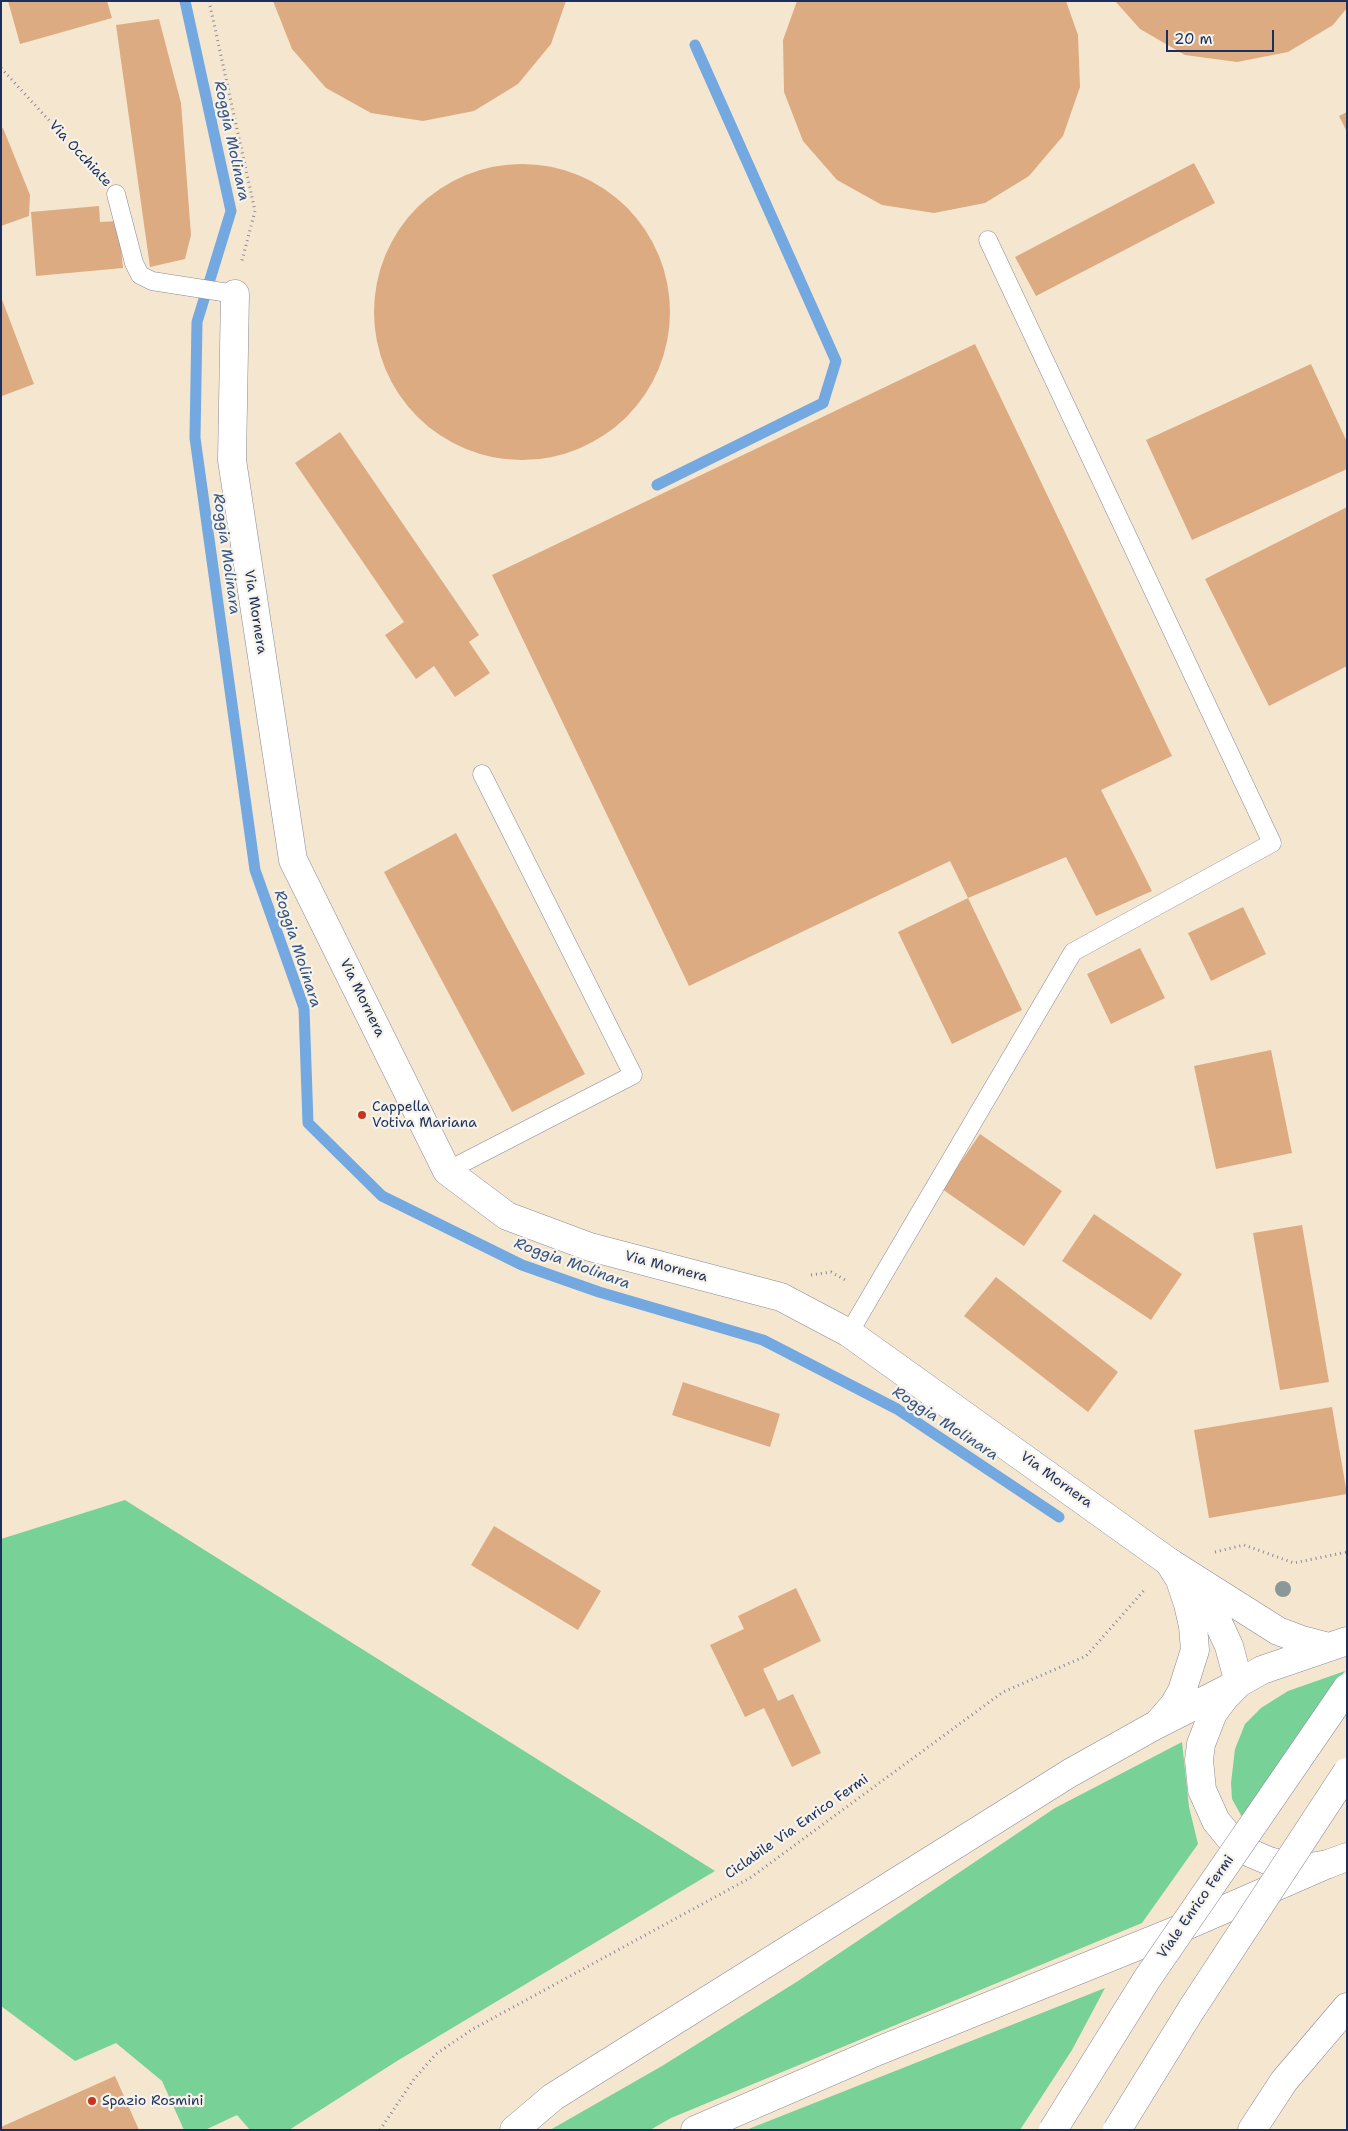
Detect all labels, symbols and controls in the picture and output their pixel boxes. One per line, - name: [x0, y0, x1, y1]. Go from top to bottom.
- scale bar: [1168, 20, 1276, 52]
- text: 20 m: [1174, 29, 1213, 49]
- water label: Roggia Molinara: [209, 79, 253, 203]
- street label: Via Occhiate: [45, 117, 115, 191]
- water label: Roggia Molinara: [209, 492, 243, 616]
- street label: Via Mornera: [240, 569, 270, 655]
- water label: Roggia Molinara: [270, 888, 324, 1010]
- street label: Via Mornera: [336, 956, 388, 1040]
- place label: Cappella Votiva Mariana: [372, 1099, 477, 1132]
- marker: Cappella Votiva Mariana: [356, 1109, 368, 1121]
- water label: Roggia Molinara: [511, 1235, 633, 1293]
- street label: Via Mornera: [623, 1248, 709, 1286]
- water label: Roggia Molinara: [889, 1383, 1001, 1465]
- street label: Via Mornera: [1017, 1448, 1095, 1512]
- street label: Ciclabile Via Enrico Fermi: [722, 1771, 872, 1883]
- street label: Viale Enrico Fermi: [1154, 1852, 1238, 1962]
- place label: Spazio Rosmini: [102, 2093, 203, 2109]
- marker: Spazio Rosmini: [86, 2095, 98, 2107]

